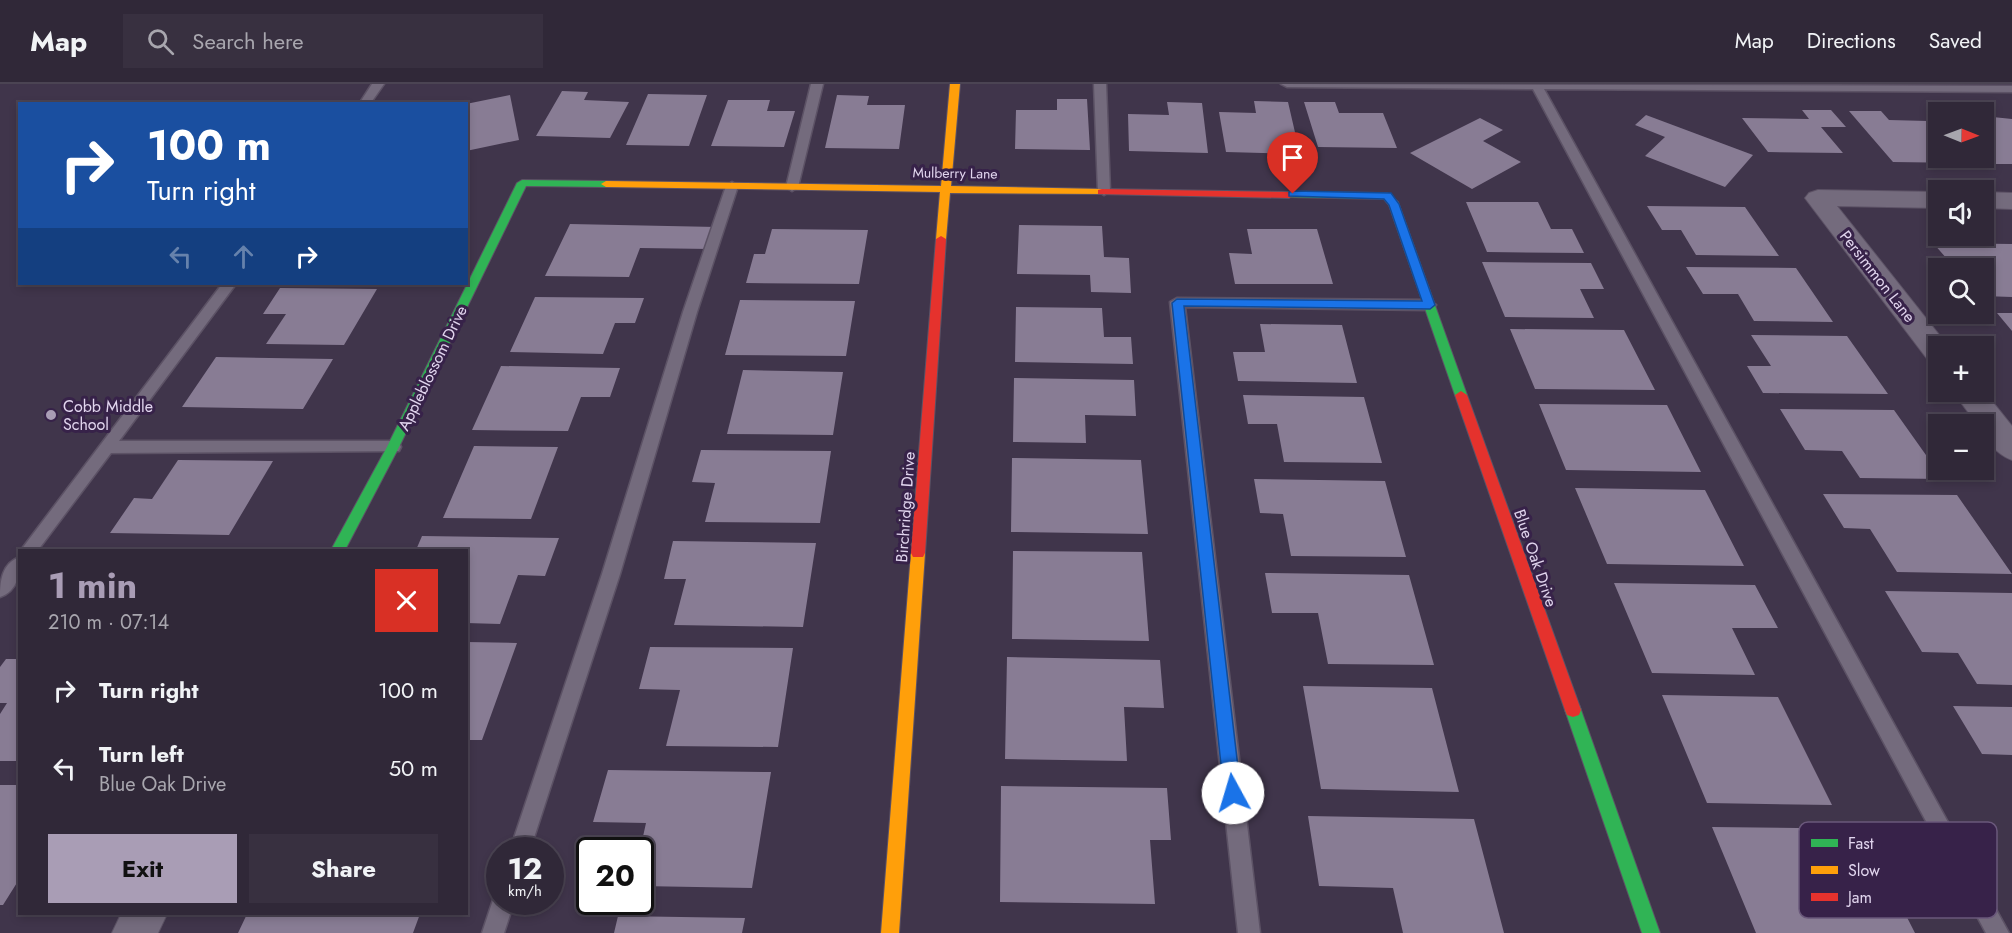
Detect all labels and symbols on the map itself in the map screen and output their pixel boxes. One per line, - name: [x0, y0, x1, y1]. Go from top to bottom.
- north arrow: [1928, 102, 1994, 168]
- pin: [1267, 132, 1318, 194]
- street label: Mulberry Lane: [912, 162, 998, 184]
- street label: Persimmon Lane: [1834, 225, 1921, 327]
- street label: Appleblossom Drive: [392, 302, 473, 435]
- place label: Cobb Middle School: [63, 395, 153, 436]
- marker: Cobb Middle School: [44, 408, 58, 422]
- street label: Birchridge Drive: [890, 451, 921, 563]
- street label: Blue Oak Drive: [1508, 506, 1563, 610]
- position arrow: [1201, 761, 1265, 825]
- legend: [1799, 822, 1997, 918]
- text: Fast: [1848, 832, 1874, 855]
- speed limit sign: 20: [576, 837, 654, 915]
- text: Slow: [1848, 859, 1880, 882]
- text: Jam: [1846, 886, 1872, 909]

